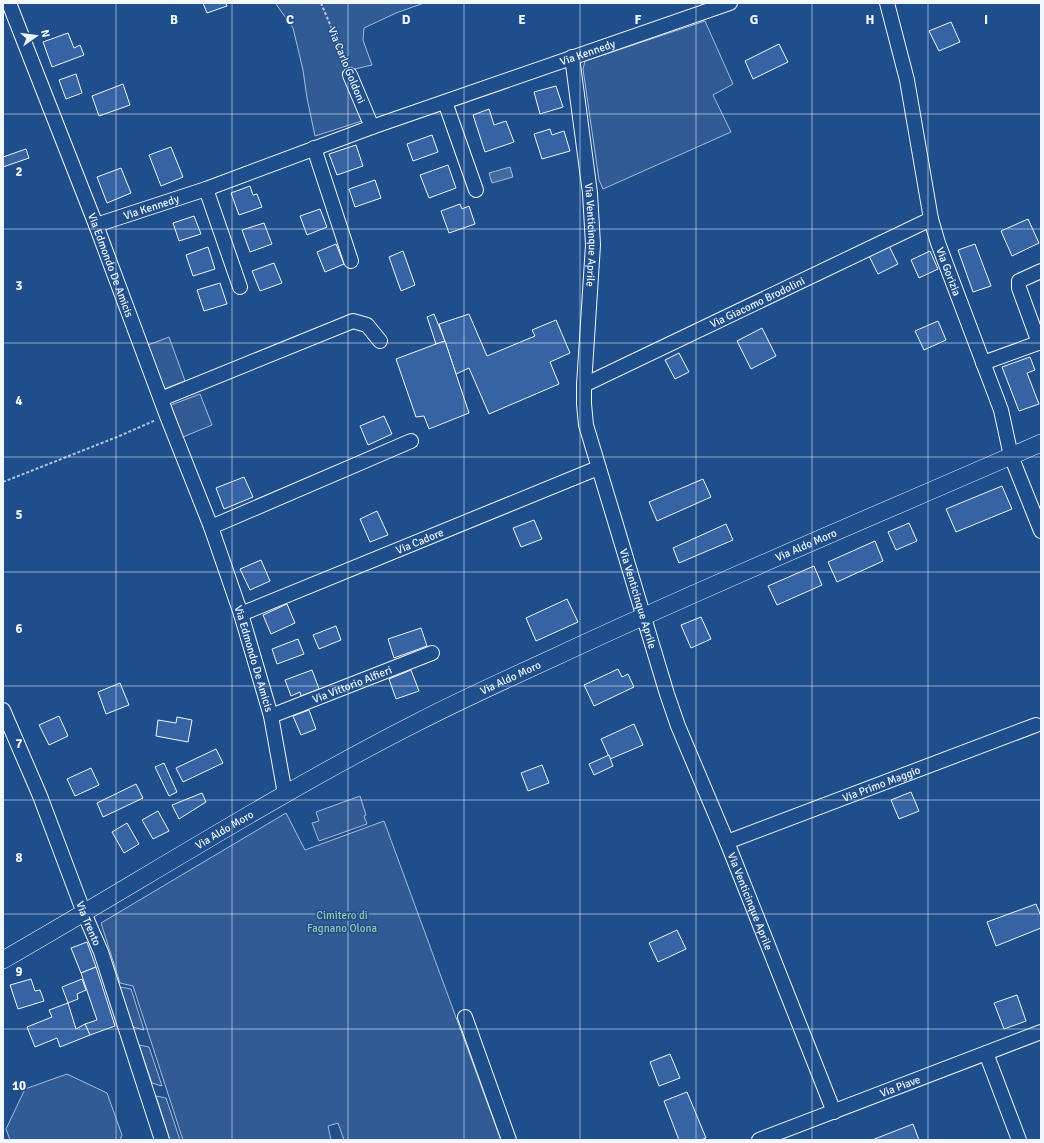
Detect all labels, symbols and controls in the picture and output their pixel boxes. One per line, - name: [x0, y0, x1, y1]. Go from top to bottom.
- text: B: [170, 12, 178, 28]
- text: C: [286, 12, 294, 28]
- text: D: [402, 12, 411, 28]
- text: E: [518, 12, 526, 28]
- text: F: [635, 12, 642, 28]
- text: G: [750, 12, 758, 28]
- text: H: [866, 12, 874, 28]
- text: I: [984, 12, 988, 28]
- north arrow: [16, 16, 56, 56]
- street label: Via Carlo Goldoni: [325, 25, 368, 105]
- text: N: [38, 28, 52, 39]
- street label: Via Kennedy: [558, 37, 618, 68]
- text: 2: [15, 164, 23, 180]
- street label: Via Venticinque Aprile: [582, 182, 599, 287]
- street label: Via Kennedy: [122, 192, 182, 223]
- street label: Via Edmondo De Amicis: [85, 211, 136, 319]
- street label: Via Gorizia: [933, 246, 963, 298]
- street label: Via Giacomo Brodolini: [708, 274, 807, 331]
- text: 3: [15, 278, 23, 294]
- text: 4: [15, 393, 23, 409]
- text: 5: [15, 507, 23, 523]
- street label: Via Cadore: [394, 526, 446, 557]
- street label: Via Aldo Moro: [774, 526, 839, 564]
- street label: Via Venticinque Aprile: [617, 547, 659, 650]
- street label: Via Edmondo De Amicis: [231, 604, 275, 714]
- text: 6: [15, 621, 23, 637]
- street label: Via Aldo Moro: [478, 658, 543, 698]
- street label: Via Vittorio Alfieri: [311, 663, 394, 706]
- text: 7: [15, 736, 23, 752]
- street label: Via Primo Maggio: [841, 763, 923, 805]
- street label: Via Aldo Moro: [193, 808, 256, 852]
- text: 8: [15, 850, 23, 866]
- street label: Via Venticinque Aprile: [725, 851, 775, 952]
- street label: Via Trento: [73, 900, 104, 948]
- park label: Cimitero di Fagnano Olona: [307, 909, 377, 935]
- text: 9: [15, 964, 23, 980]
- street label: Via Piave: [878, 1073, 922, 1100]
- text: 10: [12, 1078, 26, 1094]

